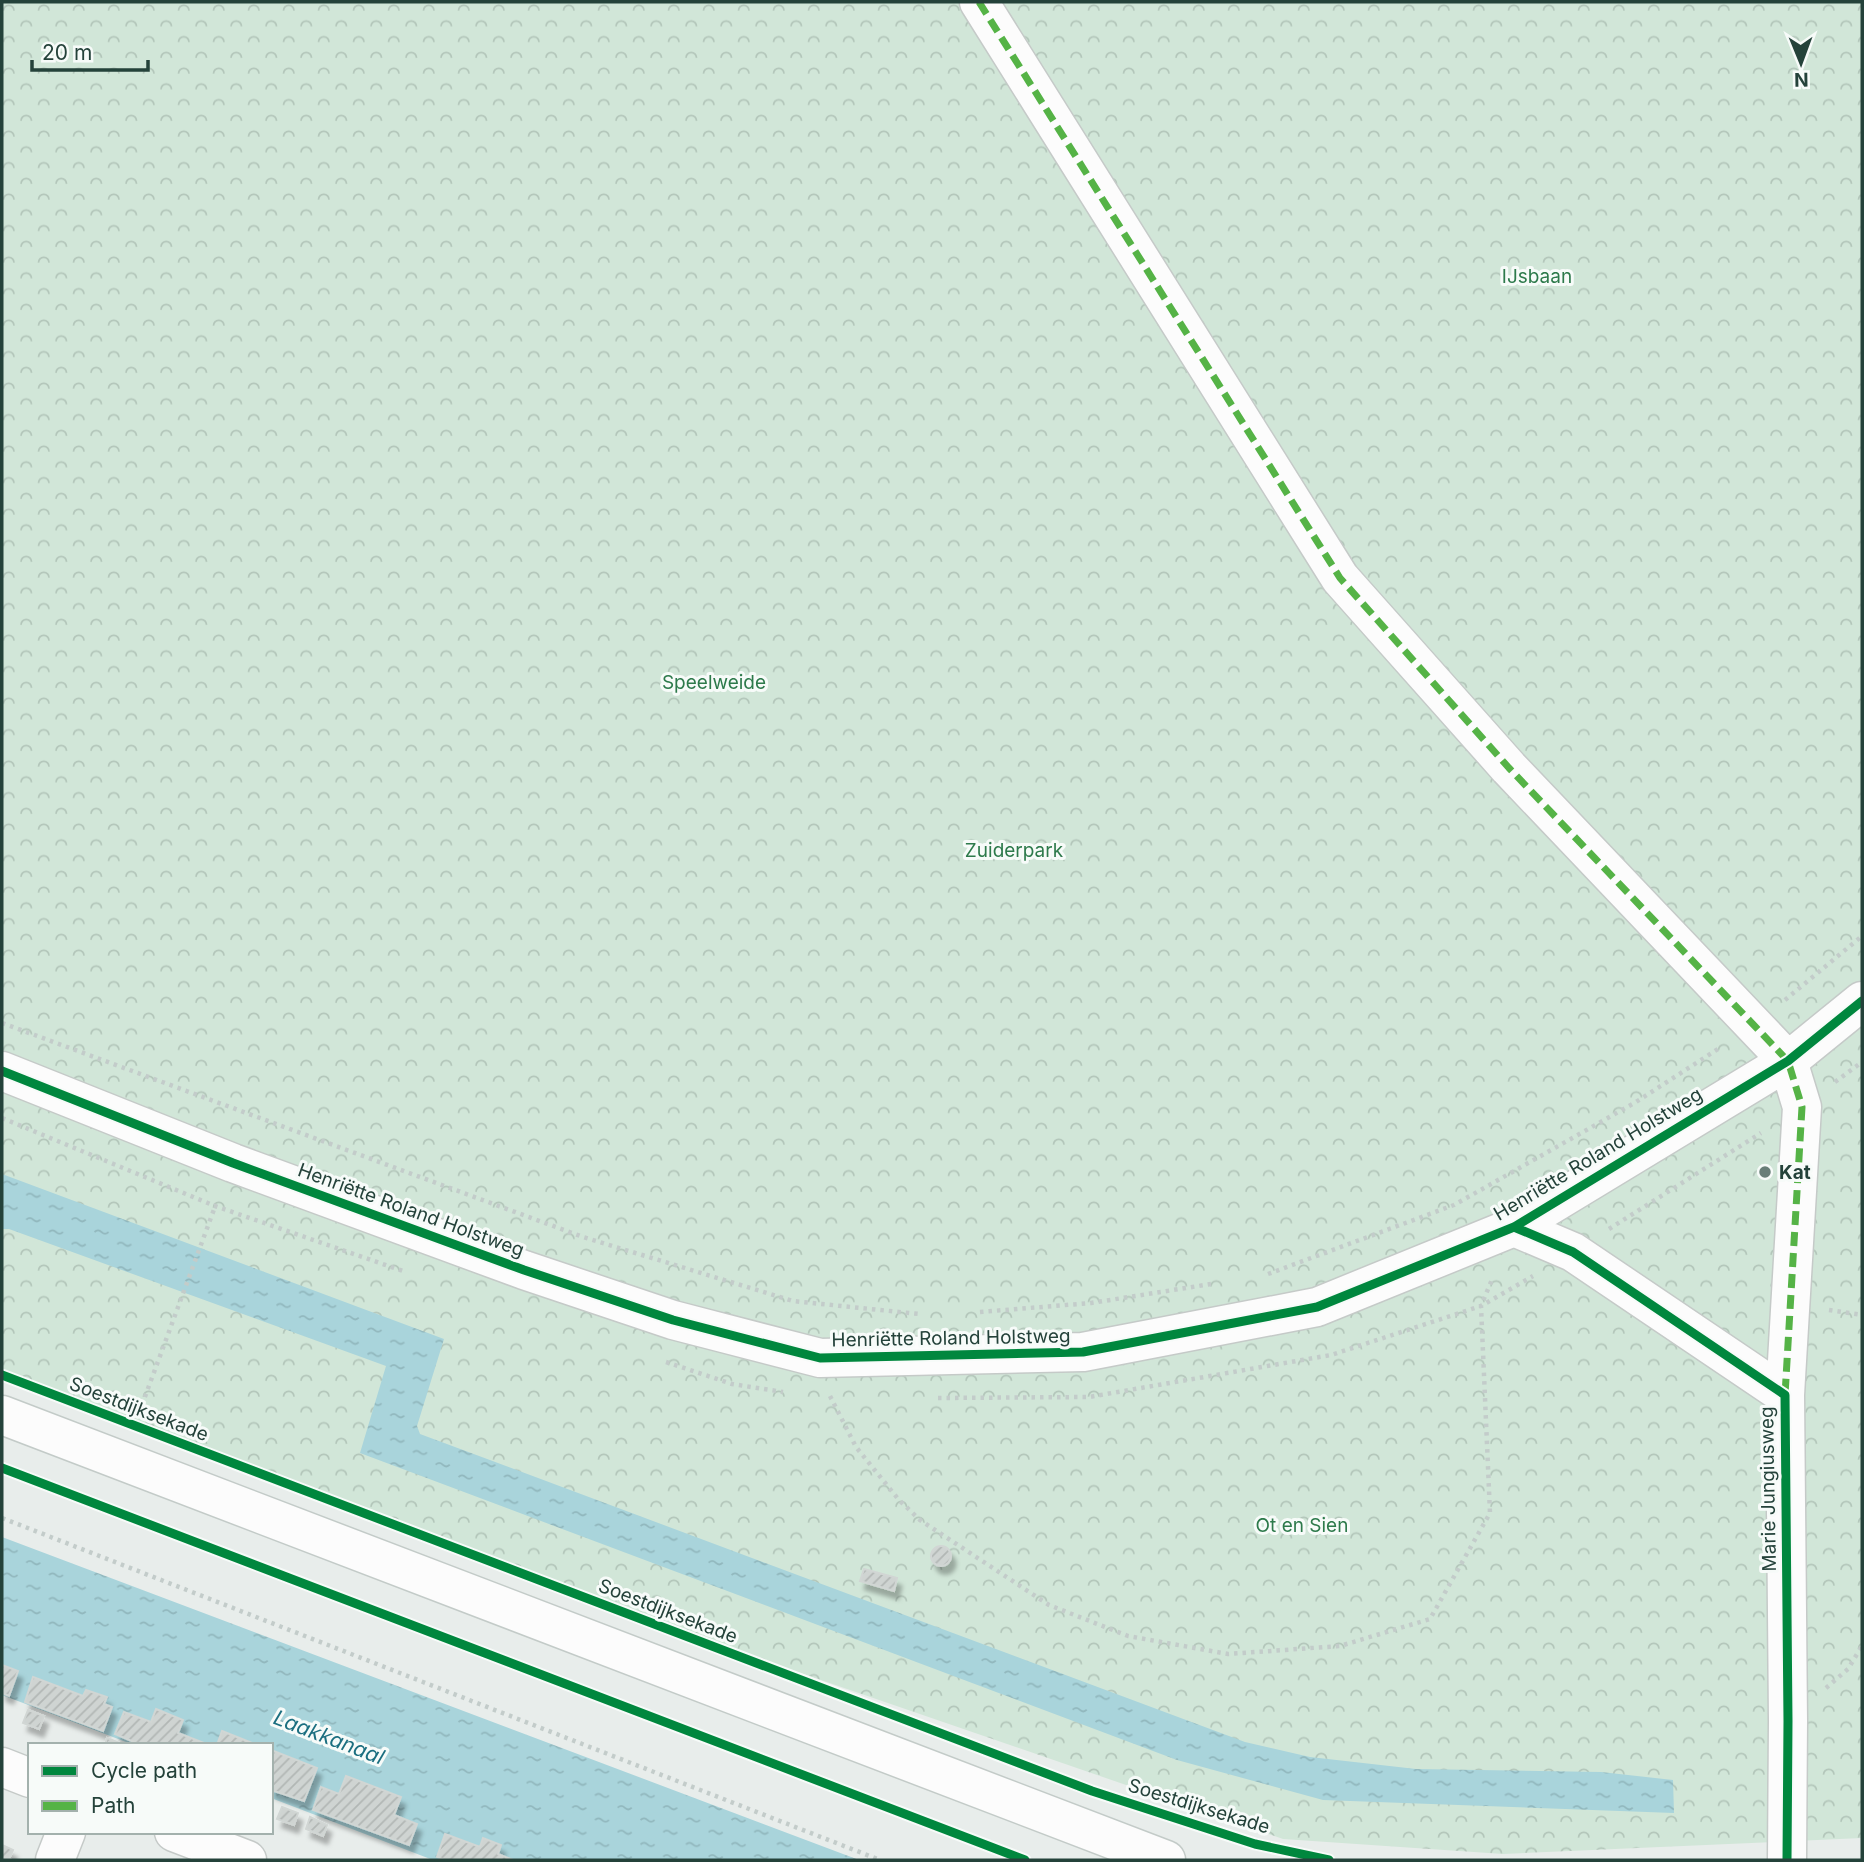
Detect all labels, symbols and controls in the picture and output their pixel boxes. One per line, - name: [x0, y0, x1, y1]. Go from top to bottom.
- scale bar: [32, 28, 147, 72]
- north arrow: [1766, 28, 1836, 98]
- text: 20 m: [42, 40, 92, 65]
- text: N: [1794, 68, 1809, 91]
- park label: IJsbaan: [1502, 265, 1572, 288]
- park label: Speelweide: [662, 671, 766, 694]
- park label: Zuiderpark: [965, 839, 1064, 862]
- street label: Henriëtte Roland Holstweg: [1490, 1083, 1706, 1225]
- street label: Henriëtte Roland Holstweg: [295, 1158, 527, 1262]
- place label: Kat: [1779, 1161, 1811, 1184]
- marker: Kat: [1757, 1164, 1773, 1180]
- street label: Henriëtte Roland Holstweg: [831, 1324, 1071, 1352]
- street label: Soestdijksekade: [66, 1372, 212, 1446]
- street label: Marie Jungiusweg: [1755, 1406, 1781, 1572]
- park label: Ot en Sien: [1256, 1514, 1348, 1537]
- street label: Soestdijksekade: [595, 1574, 741, 1648]
- water label: Laakkanaal: [270, 1704, 389, 1770]
- legend: [28, 1743, 273, 1834]
- text: Cycle path: [91, 1758, 197, 1783]
- street label: Soestdijksekade: [1125, 1774, 1273, 1838]
- text: Path: [91, 1793, 136, 1818]

